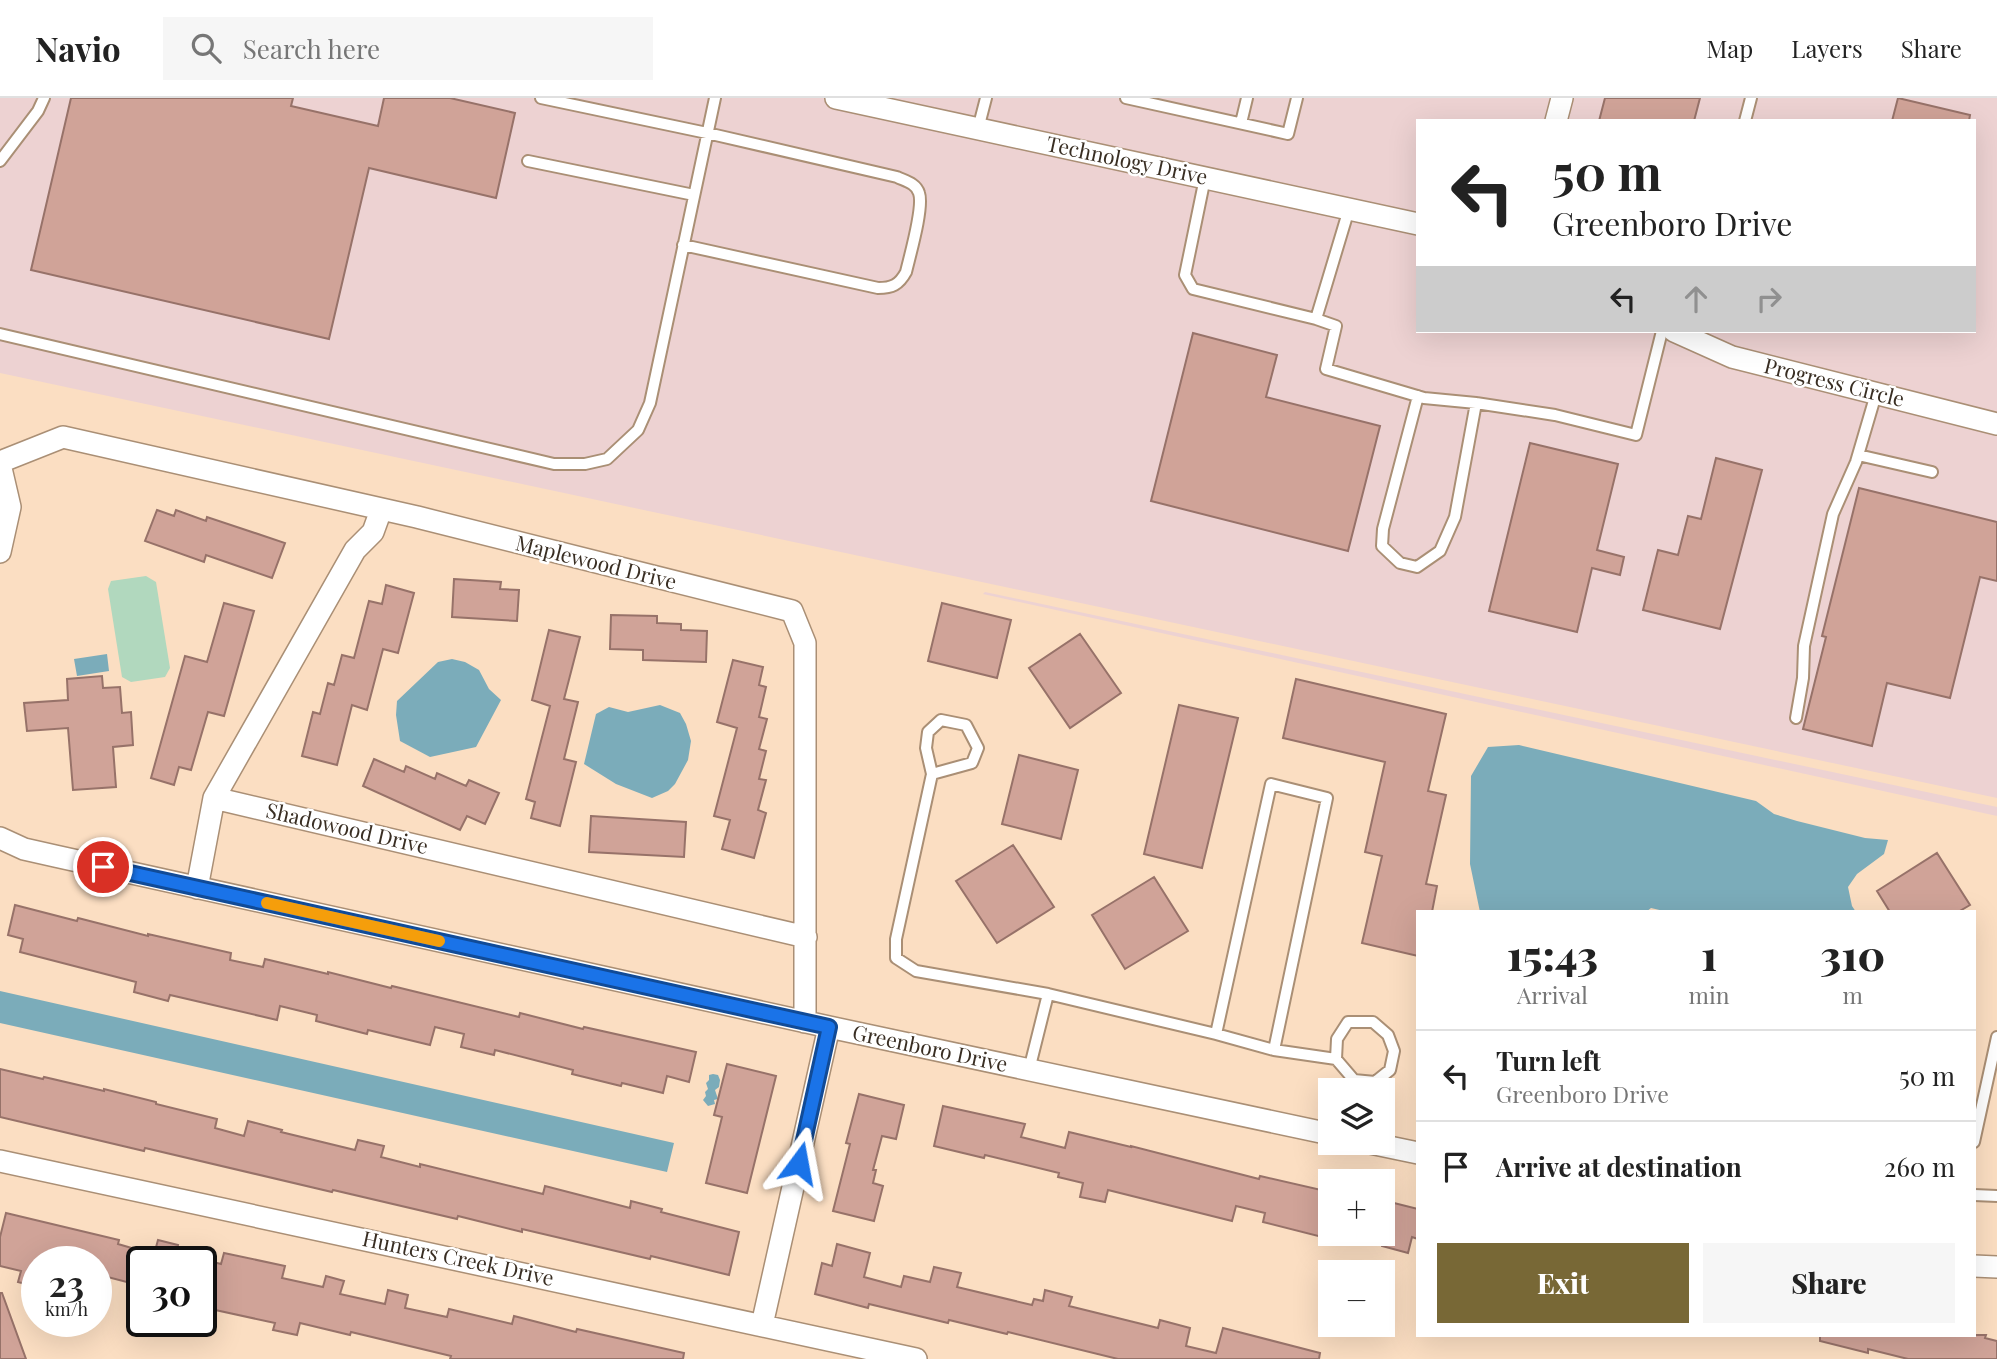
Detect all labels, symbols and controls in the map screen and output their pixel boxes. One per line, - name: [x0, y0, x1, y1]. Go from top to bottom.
- search box: [163, 17, 653, 80]
- text: Navio: [35, 26, 121, 70]
- icon: search: [187, 29, 225, 67]
- text: Search here: [243, 31, 380, 66]
- text: Map: [1707, 32, 1753, 64]
- text: Layers: [1791, 32, 1863, 64]
- text: Share: [1901, 32, 1962, 64]
- street label: Technology Drive: [1044, 128, 1211, 190]
- text: 50 m: [1552, 138, 1662, 203]
- icon: left: [1437, 147, 1528, 238]
- text: Greenboro Drive: [1552, 201, 1793, 244]
- icon: left: [1604, 280, 1642, 318]
- icon: ahead: [1677, 280, 1715, 318]
- icon: right: [1750, 280, 1788, 318]
- street label: Progress Circle: [1761, 350, 1907, 412]
- street label: Maplewood Drive: [513, 528, 680, 595]
- street label: Shadowood Drive: [264, 795, 431, 859]
- pin: [73, 837, 133, 897]
- icon: arrive: [84, 848, 122, 886]
- text: 15:43: [1507, 926, 1598, 982]
- text: 1: [1701, 926, 1717, 982]
- text: 310: [1820, 926, 1885, 982]
- text: Arrival: [1517, 979, 1588, 1010]
- text: min: [1689, 979, 1730, 1010]
- text: m: [1843, 979, 1863, 1010]
- street label: Greenboro Drive: [850, 1017, 1011, 1077]
- text: Turn left: [1496, 1043, 1601, 1078]
- icon: left: [1437, 1057, 1475, 1095]
- text: 50 m: [1899, 1058, 1955, 1093]
- map controls: [1318, 1078, 1395, 1337]
- button: layers: [1318, 1078, 1395, 1155]
- text: Greenboro Drive: [1496, 1078, 1669, 1109]
- position arrow: [762, 1126, 836, 1200]
- icon: arrive: [1437, 1148, 1475, 1186]
- text: Arrive at destination: [1496, 1149, 1742, 1184]
- text: 260 m: [1884, 1149, 1955, 1184]
- button: +: [1318, 1169, 1395, 1246]
- street label: Hunters Creek Drive: [360, 1223, 557, 1291]
- button: Exit: [1437, 1243, 1689, 1323]
- button: Share: [1703, 1243, 1955, 1323]
- speed limit sign: 30: [126, 1246, 217, 1337]
- text: 23: [49, 1259, 84, 1306]
- button: −: [1318, 1260, 1395, 1337]
- text: km/h: [45, 1297, 88, 1321]

